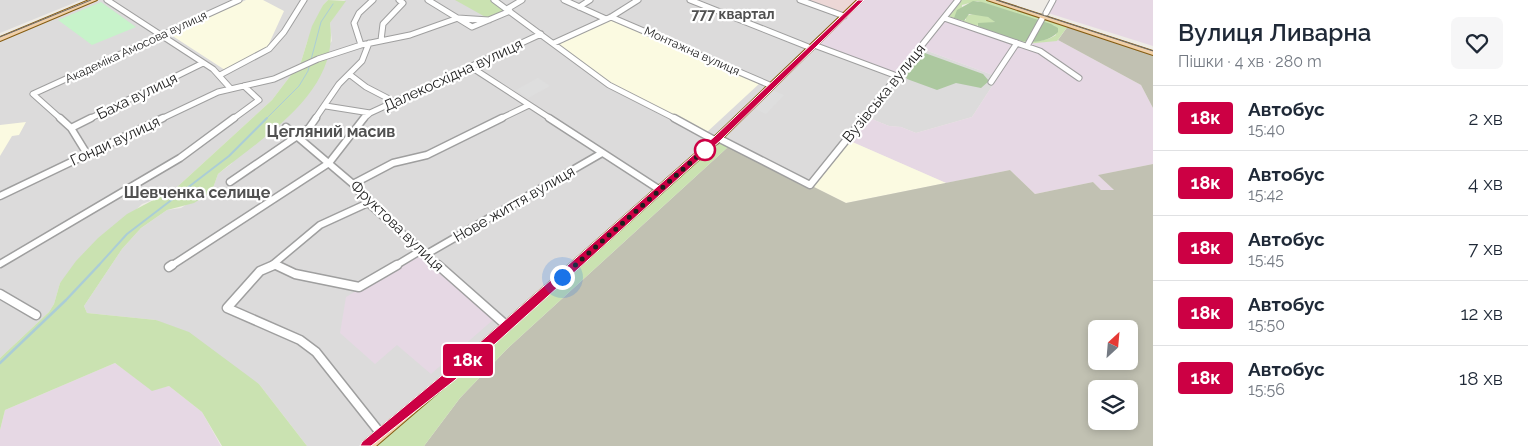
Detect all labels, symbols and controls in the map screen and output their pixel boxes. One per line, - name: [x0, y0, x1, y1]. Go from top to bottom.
- district label: 777 квартал: [691, 6, 775, 22]
- street label: Академіка Амосова вулиця: [63, 8, 209, 86]
- button: heart: [1451, 17, 1503, 69]
- text: Вулиця Ливарна: [1178, 18, 1371, 47]
- street label: Монтажна вулиця: [642, 24, 742, 78]
- street label: Далекосхідна вулиця: [380, 35, 526, 115]
- street label: Вузівська вулиця: [839, 40, 929, 146]
- text: Пішки · 4 хв · 280 m: [1178, 52, 1322, 71]
- street label: Баха вулиця: [94, 69, 180, 123]
- text: Автобус: [1248, 98, 1325, 120]
- text: 18к: [1190, 107, 1221, 128]
- text: 2 хв: [1469, 107, 1503, 129]
- street label: Гонди вулиця: [67, 112, 163, 170]
- text: 15:40: [1248, 120, 1285, 139]
- district label: Цегляний масив: [267, 122, 395, 141]
- unlabelled marker: [694, 139, 716, 161]
- street label: Нове життя вулиця: [450, 162, 578, 246]
- text: Автобус: [1248, 163, 1325, 185]
- text: 18к: [1190, 172, 1221, 193]
- text: 4 хв: [1468, 172, 1503, 194]
- street label: Фруктова вулиця: [346, 177, 448, 275]
- district label: Шевченка селище: [124, 183, 271, 202]
- text: 15:42: [1248, 185, 1284, 204]
- text: Автобус: [1248, 228, 1325, 250]
- text: 18к: [1190, 237, 1221, 258]
- text: 7 хв: [1468, 237, 1503, 259]
- text: 15:45: [1248, 250, 1284, 269]
- your location: [550, 265, 575, 290]
- text: Автобус: [1248, 293, 1325, 315]
- text: 18к: [1190, 302, 1221, 323]
- text: 12 хв: [1460, 302, 1503, 324]
- text: 15:50: [1248, 315, 1285, 334]
- north arrow: [1088, 320, 1138, 370]
- map controls: [1088, 320, 1138, 430]
- line badge: 18к: [439, 344, 497, 376]
- text: 18к: [453, 349, 483, 370]
- text: Автобус: [1248, 358, 1325, 380]
- text: 18к: [1190, 367, 1221, 388]
- text: 18 хв: [1459, 367, 1503, 389]
- button: layers: [1088, 380, 1138, 430]
- text: 15:56: [1248, 380, 1285, 399]

